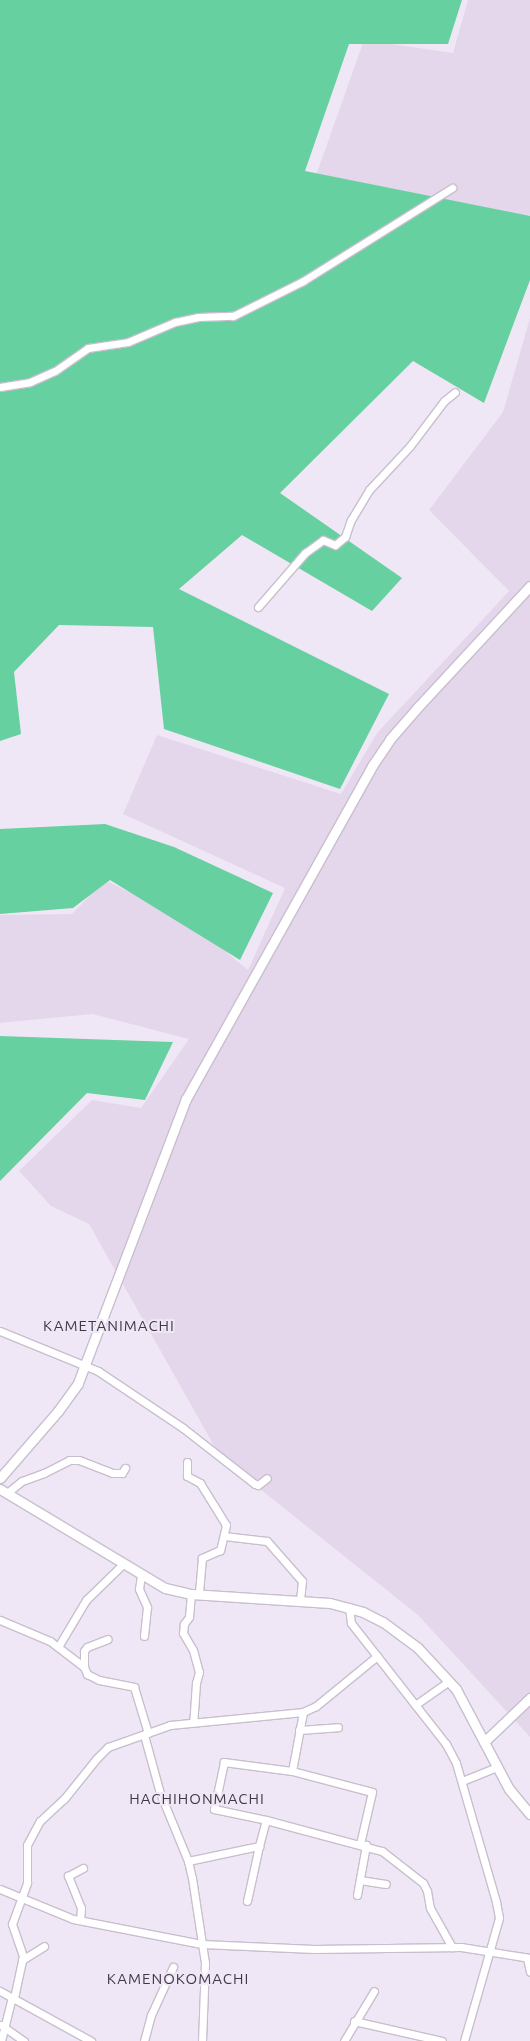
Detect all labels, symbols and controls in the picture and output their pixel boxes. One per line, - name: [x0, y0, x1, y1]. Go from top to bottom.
- district label: KAMETANIMACHI: [43, 1317, 175, 1335]
- district label: HACHIHONMACHI: [129, 1790, 265, 1808]
- district label: KAMENOKOMACHI: [107, 1970, 249, 1988]

